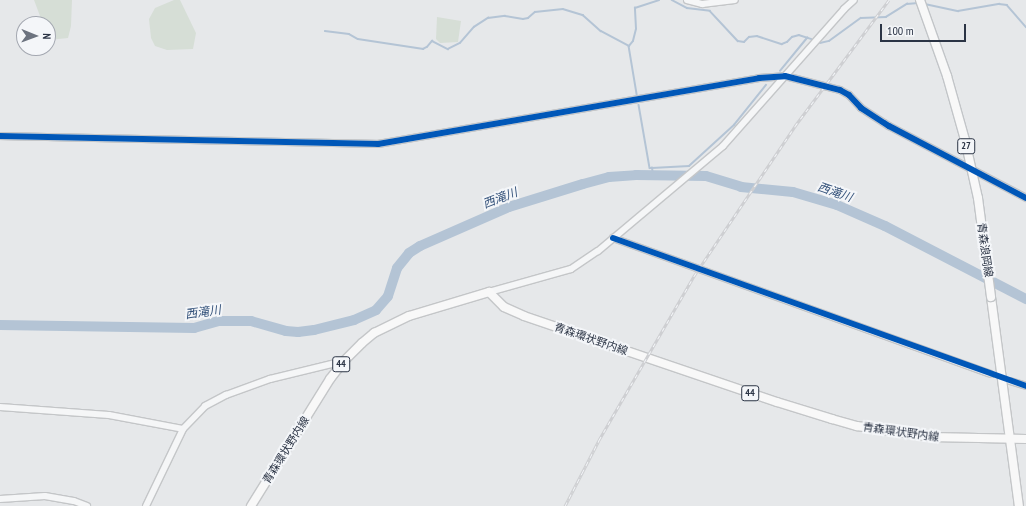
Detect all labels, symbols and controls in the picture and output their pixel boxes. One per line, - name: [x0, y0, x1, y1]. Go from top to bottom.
- north arrow: [16, 16, 56, 56]
- scale bar: [882, 16, 968, 42]
- text: 100 m: [887, 23, 914, 38]
- text: N: [40, 33, 54, 39]
- road number: 27: [957, 138, 975, 154]
- water label: 西滝川: [816, 179, 854, 205]
- water label: 西滝川: [481, 185, 519, 211]
- street label: 青森浪岡線: [975, 222, 995, 278]
- water label: 西滝川: [184, 302, 222, 322]
- street label: 青森環状野内線: [552, 320, 630, 358]
- road number: 44: [332, 356, 350, 372]
- road number: 44: [741, 385, 759, 401]
- street label: 青森環状野内線: [260, 414, 312, 486]
- street label: 青森環状野内線: [862, 420, 940, 444]

